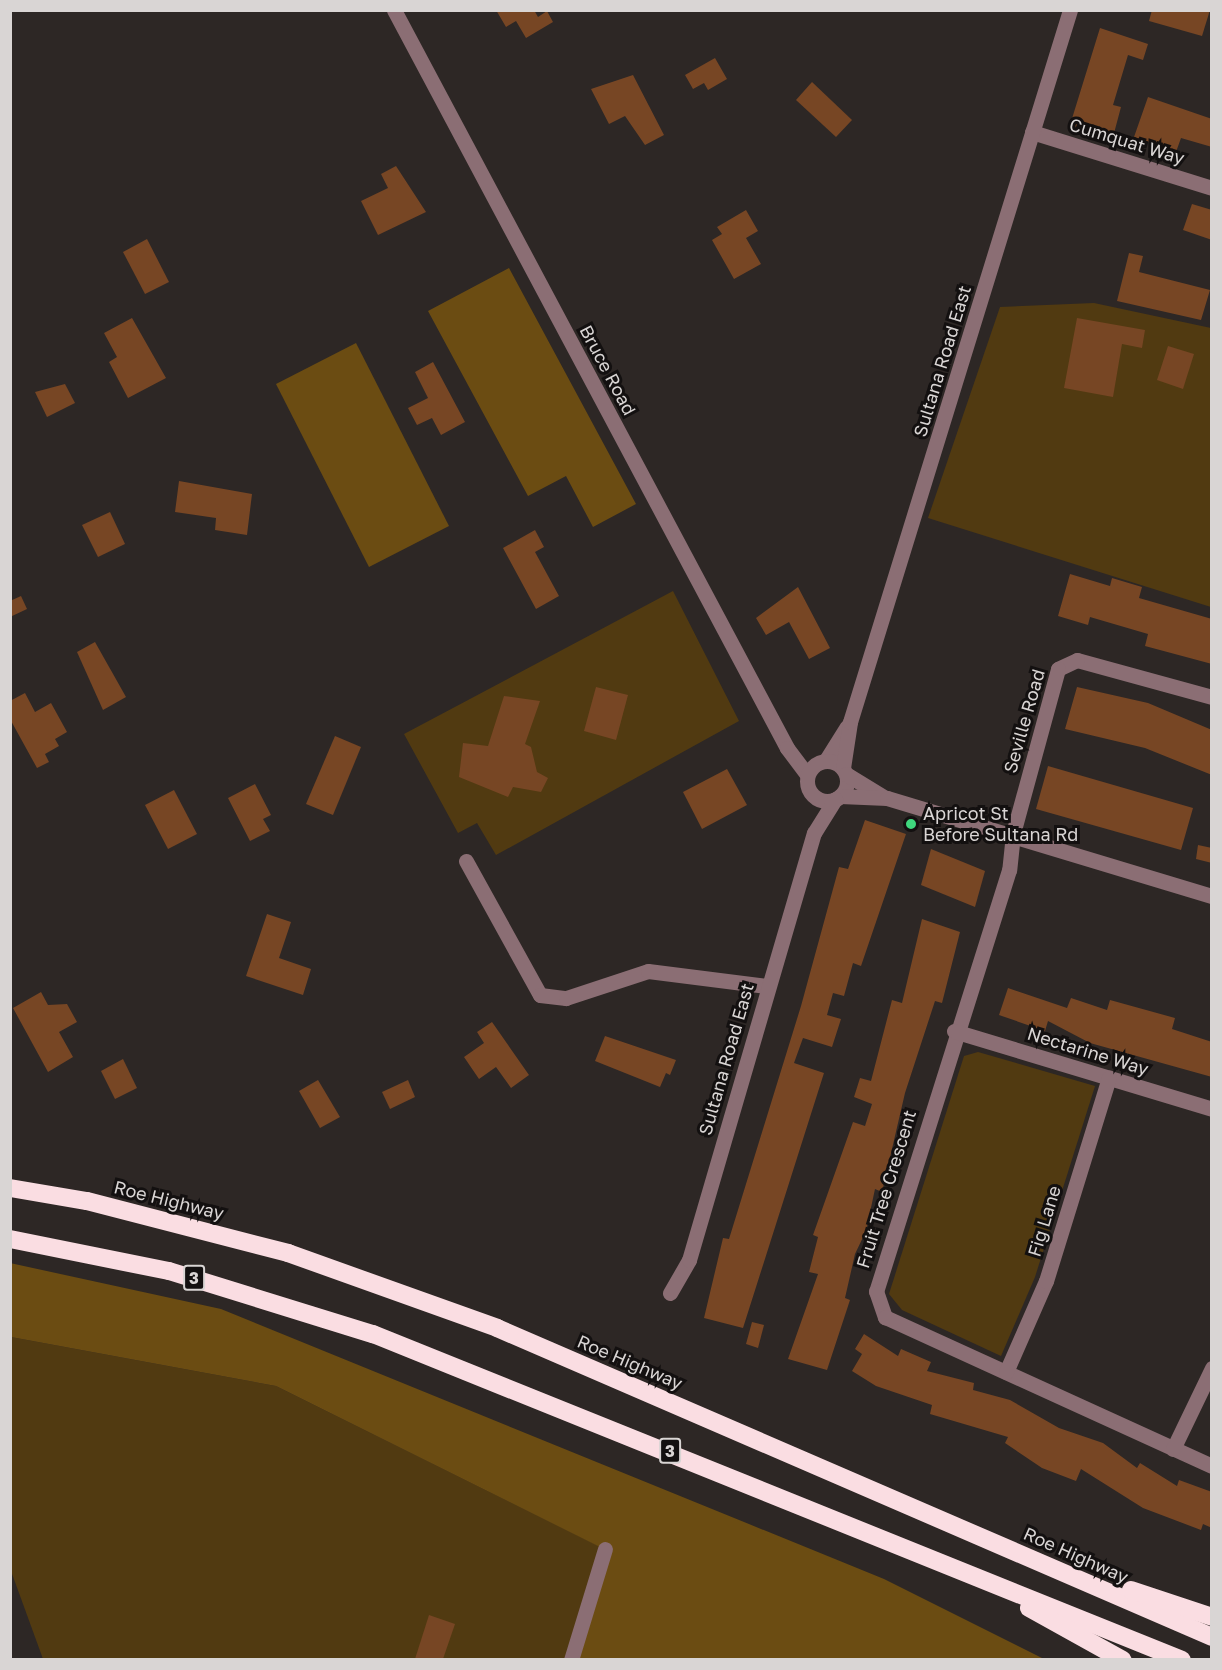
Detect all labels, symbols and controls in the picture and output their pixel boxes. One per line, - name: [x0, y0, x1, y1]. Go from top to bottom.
- street label: Cumquat Way: [1067, 113, 1187, 169]
- street label: Sultana Road East: [909, 283, 975, 439]
- street label: Bruce Road: [575, 321, 641, 419]
- street label: Seville Road: [999, 667, 1049, 775]
- place label: Apricot St Before Sultana Rd: [923, 803, 1078, 846]
- marker: Apricot St Before Sultana Rd: [904, 817, 918, 831]
- street label: Sultana Road East: [694, 980, 758, 1138]
- street label: Nectarine Way: [1025, 1022, 1151, 1080]
- street label: Fruit Tree Crescent: [852, 1107, 920, 1271]
- street label: Roe Highway: [112, 1176, 226, 1224]
- street label: Fig Lane: [1023, 1183, 1065, 1259]
- road number: 3: [182, 1265, 206, 1291]
- street label: Roe Highway: [574, 1330, 686, 1394]
- road number: 3: [658, 1438, 682, 1464]
- street label: Roe Highway: [1020, 1522, 1132, 1588]

